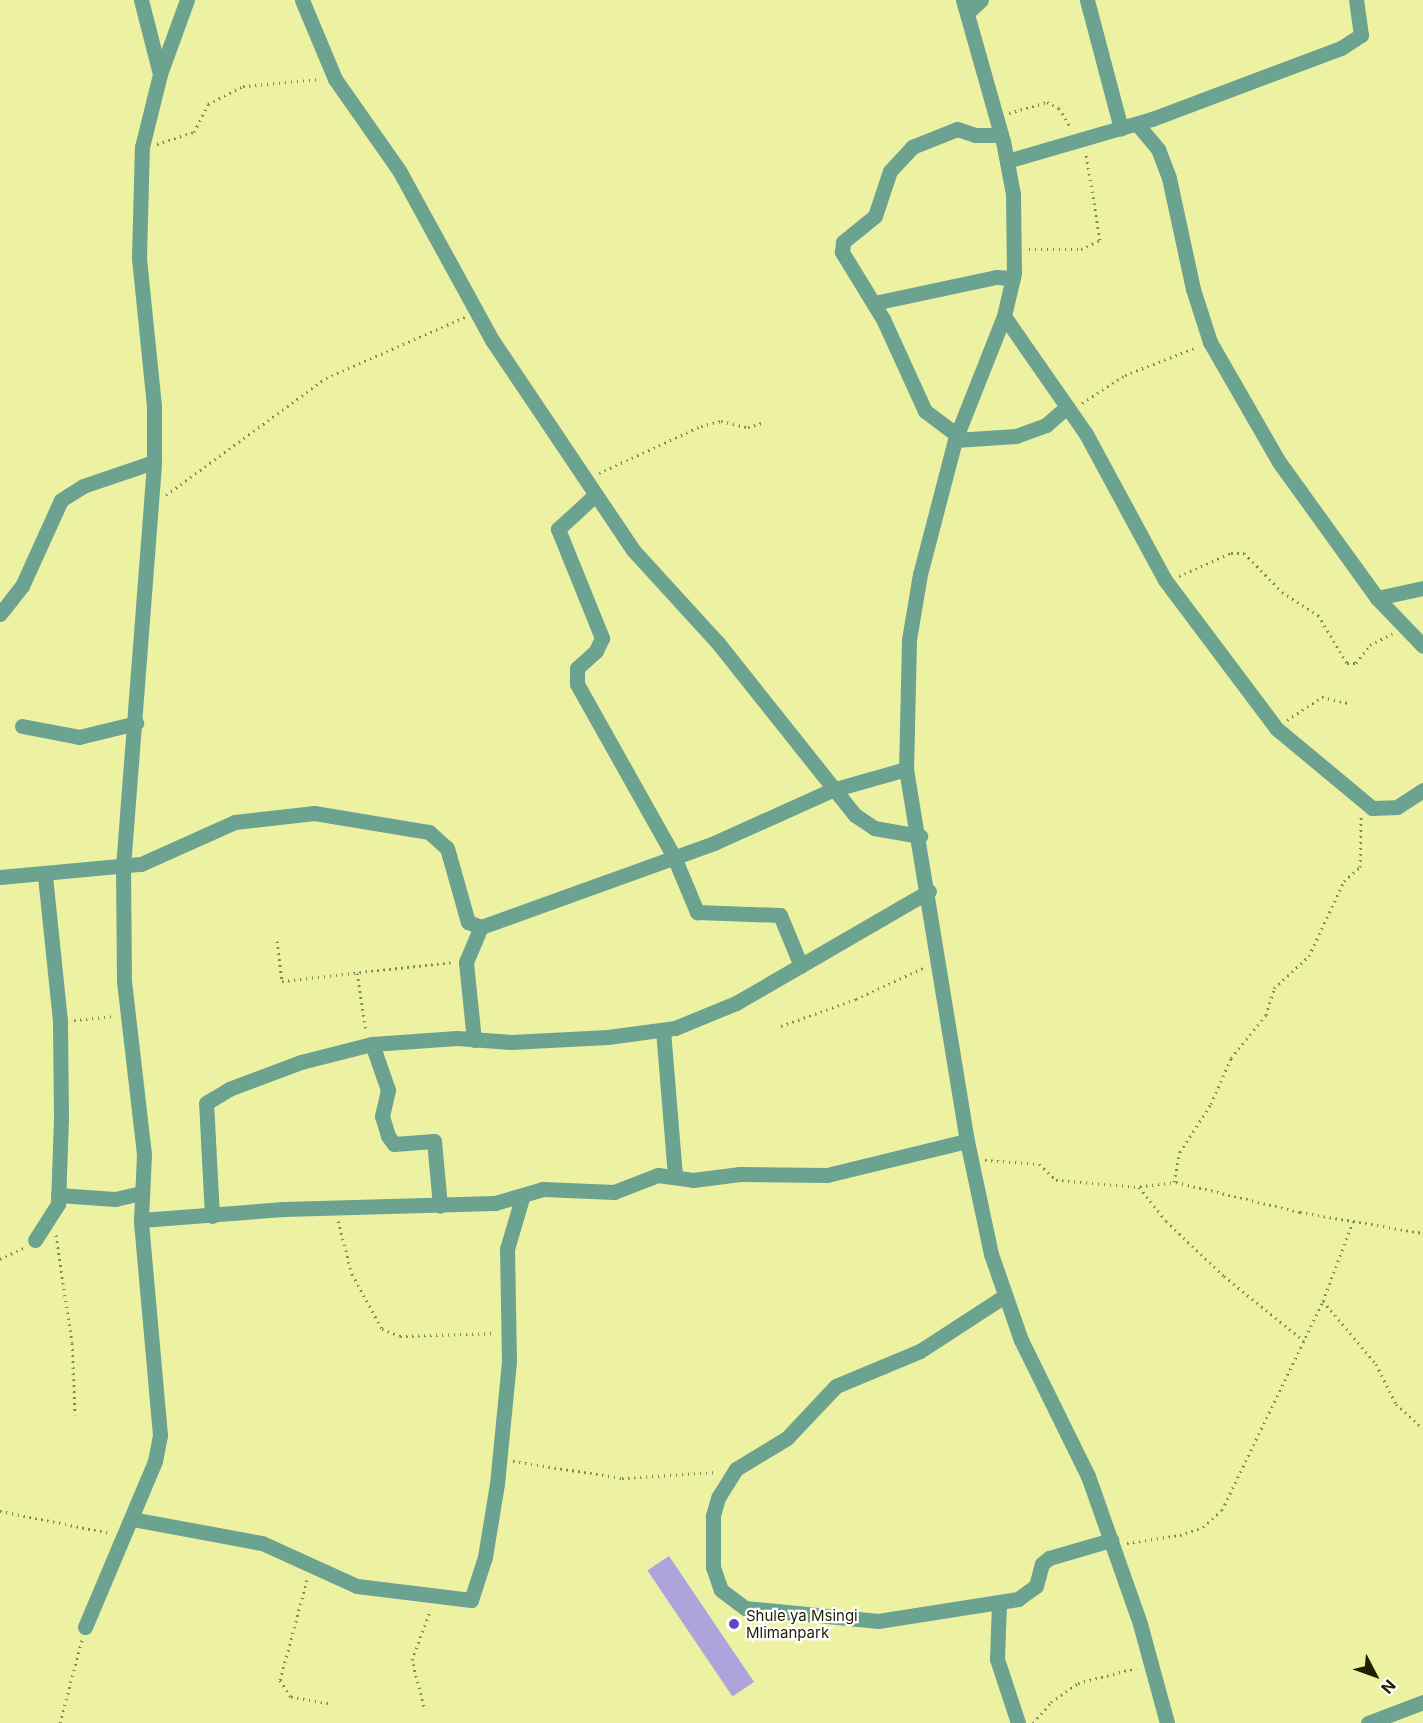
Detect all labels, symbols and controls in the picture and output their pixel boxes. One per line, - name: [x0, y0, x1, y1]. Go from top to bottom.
- place label: Shule ya Msingi Mlimanpark: [746, 1606, 858, 1641]
- marker: Shule ya Msingi Mlimanpark: [727, 1617, 741, 1631]
- north arrow: [1345, 1645, 1405, 1705]
- text: N: [1377, 1676, 1400, 1698]

